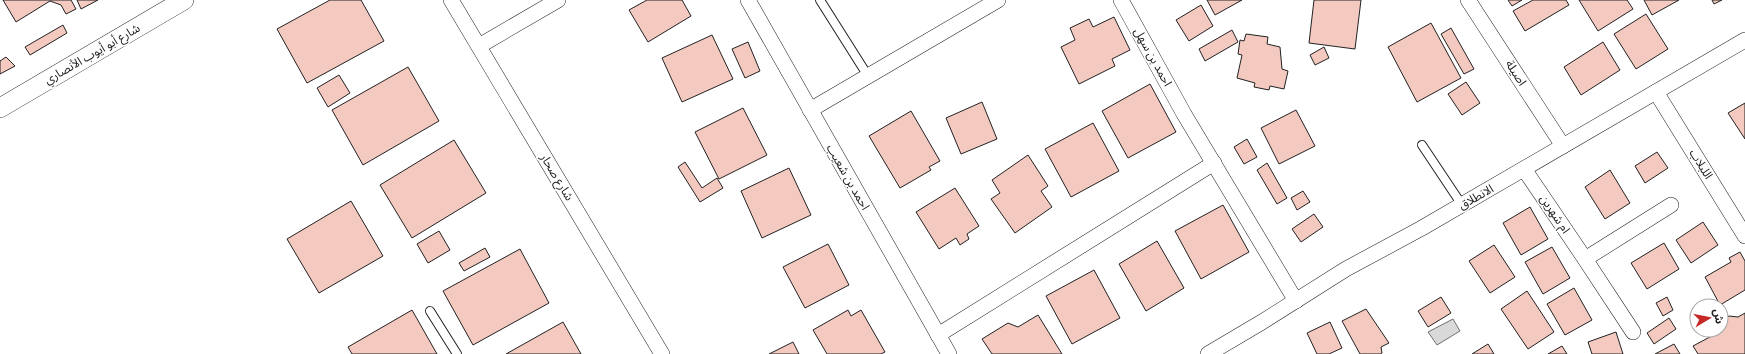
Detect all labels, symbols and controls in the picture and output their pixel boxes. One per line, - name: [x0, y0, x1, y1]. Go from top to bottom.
- street label: شارع أبو أيوب الأنصاري: [41, 20, 144, 90]
- street label: احمد بن سهل: [1131, 25, 1176, 89]
- street label: اصيلة: [1503, 57, 1530, 89]
- street label: احمد بن شعيب: [823, 141, 873, 213]
- street label: اللبلاب: [1686, 146, 1717, 182]
- street label: شارع صحار: [535, 150, 577, 204]
- street label: الانطلاق: [1456, 180, 1496, 213]
- street label: ام شهرين: [1535, 192, 1574, 237]
- north arrow: [1689, 298, 1729, 338]
- text: ش: [1711, 308, 1727, 325]

